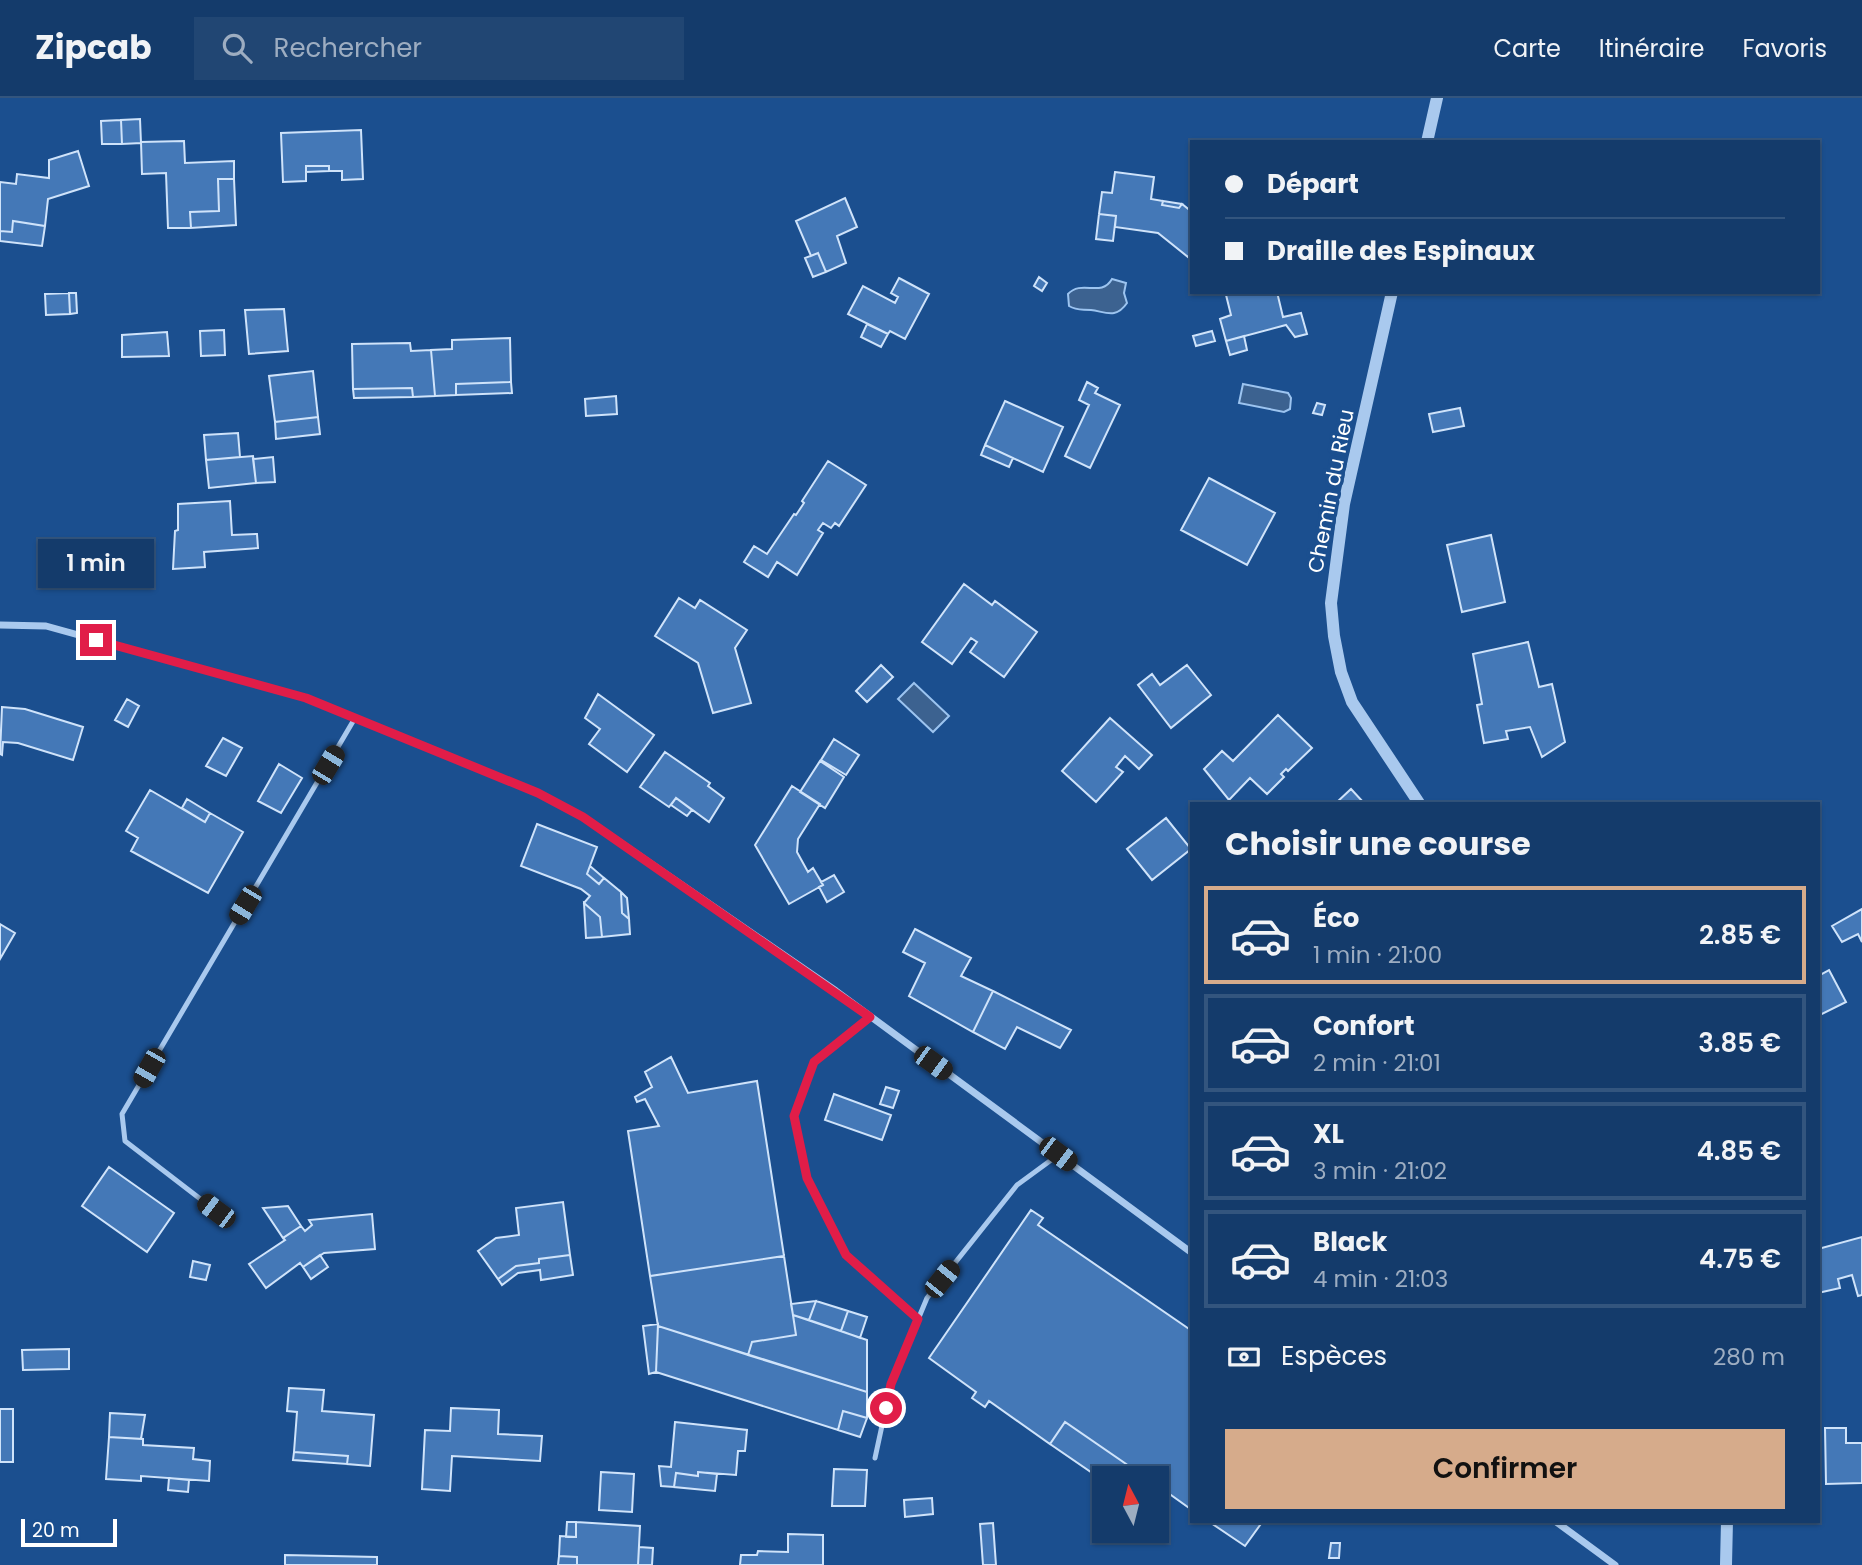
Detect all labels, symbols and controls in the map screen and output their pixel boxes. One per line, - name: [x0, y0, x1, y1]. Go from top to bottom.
- search box: [194, 17, 684, 80]
- text: Zipcab: [35, 24, 152, 71]
- icon: search: [218, 29, 256, 67]
- text: Rechercher: [274, 30, 422, 66]
- text: Carte: [1493, 32, 1561, 65]
- text: Itinéraire: [1599, 32, 1704, 65]
- text: Favoris: [1742, 32, 1827, 65]
- text: Départ: [1267, 166, 1359, 202]
- text: Draille des Espinaux: [1267, 233, 1535, 269]
- street label: Chemin du Rieu: [1300, 407, 1361, 575]
- callout: 1 min: [38, 538, 154, 588]
- text: 1 min: [66, 547, 126, 579]
- route end: [80, 624, 112, 656]
- car: [309, 742, 348, 788]
- text: Choisir une course: [1225, 821, 1531, 866]
- car: [226, 882, 265, 928]
- text: Éco: [1313, 900, 1359, 936]
- icon: car: [1229, 904, 1292, 967]
- text: 2.85 €: [1699, 917, 1781, 953]
- text: 1 min · 21:00: [1313, 939, 1442, 971]
- text: Confort: [1313, 1008, 1415, 1044]
- icon: car: [1229, 1012, 1292, 1075]
- text: 3.85 €: [1698, 1025, 1781, 1061]
- car: [910, 1042, 957, 1084]
- car: [130, 1045, 169, 1091]
- text: 2 min · 21:01: [1313, 1047, 1441, 1079]
- text: XL: [1313, 1116, 1344, 1152]
- icon: car: [1229, 1120, 1292, 1183]
- car: [1035, 1133, 1082, 1175]
- text: 4.85 €: [1697, 1133, 1781, 1169]
- text: 3 min · 21:02: [1313, 1155, 1447, 1187]
- car: [193, 1190, 240, 1232]
- text: Black: [1313, 1224, 1387, 1260]
- icon: car: [1229, 1228, 1292, 1291]
- text: 4.75 €: [1699, 1241, 1781, 1277]
- car: [921, 1256, 964, 1302]
- text: 4 min · 21:03: [1313, 1263, 1448, 1295]
- icon: cash: [1225, 1338, 1263, 1376]
- text: Espèces: [1281, 1338, 1387, 1374]
- text: 280 m: [1713, 1341, 1785, 1373]
- route start: [870, 1392, 902, 1424]
- button: Confirmer: [1225, 1429, 1785, 1509]
- north arrow: [1092, 1466, 1169, 1544]
- map controls: [1092, 1466, 1169, 1543]
- scale bar: [21, 1516, 117, 1548]
- text: 20 m: [32, 1517, 80, 1544]

